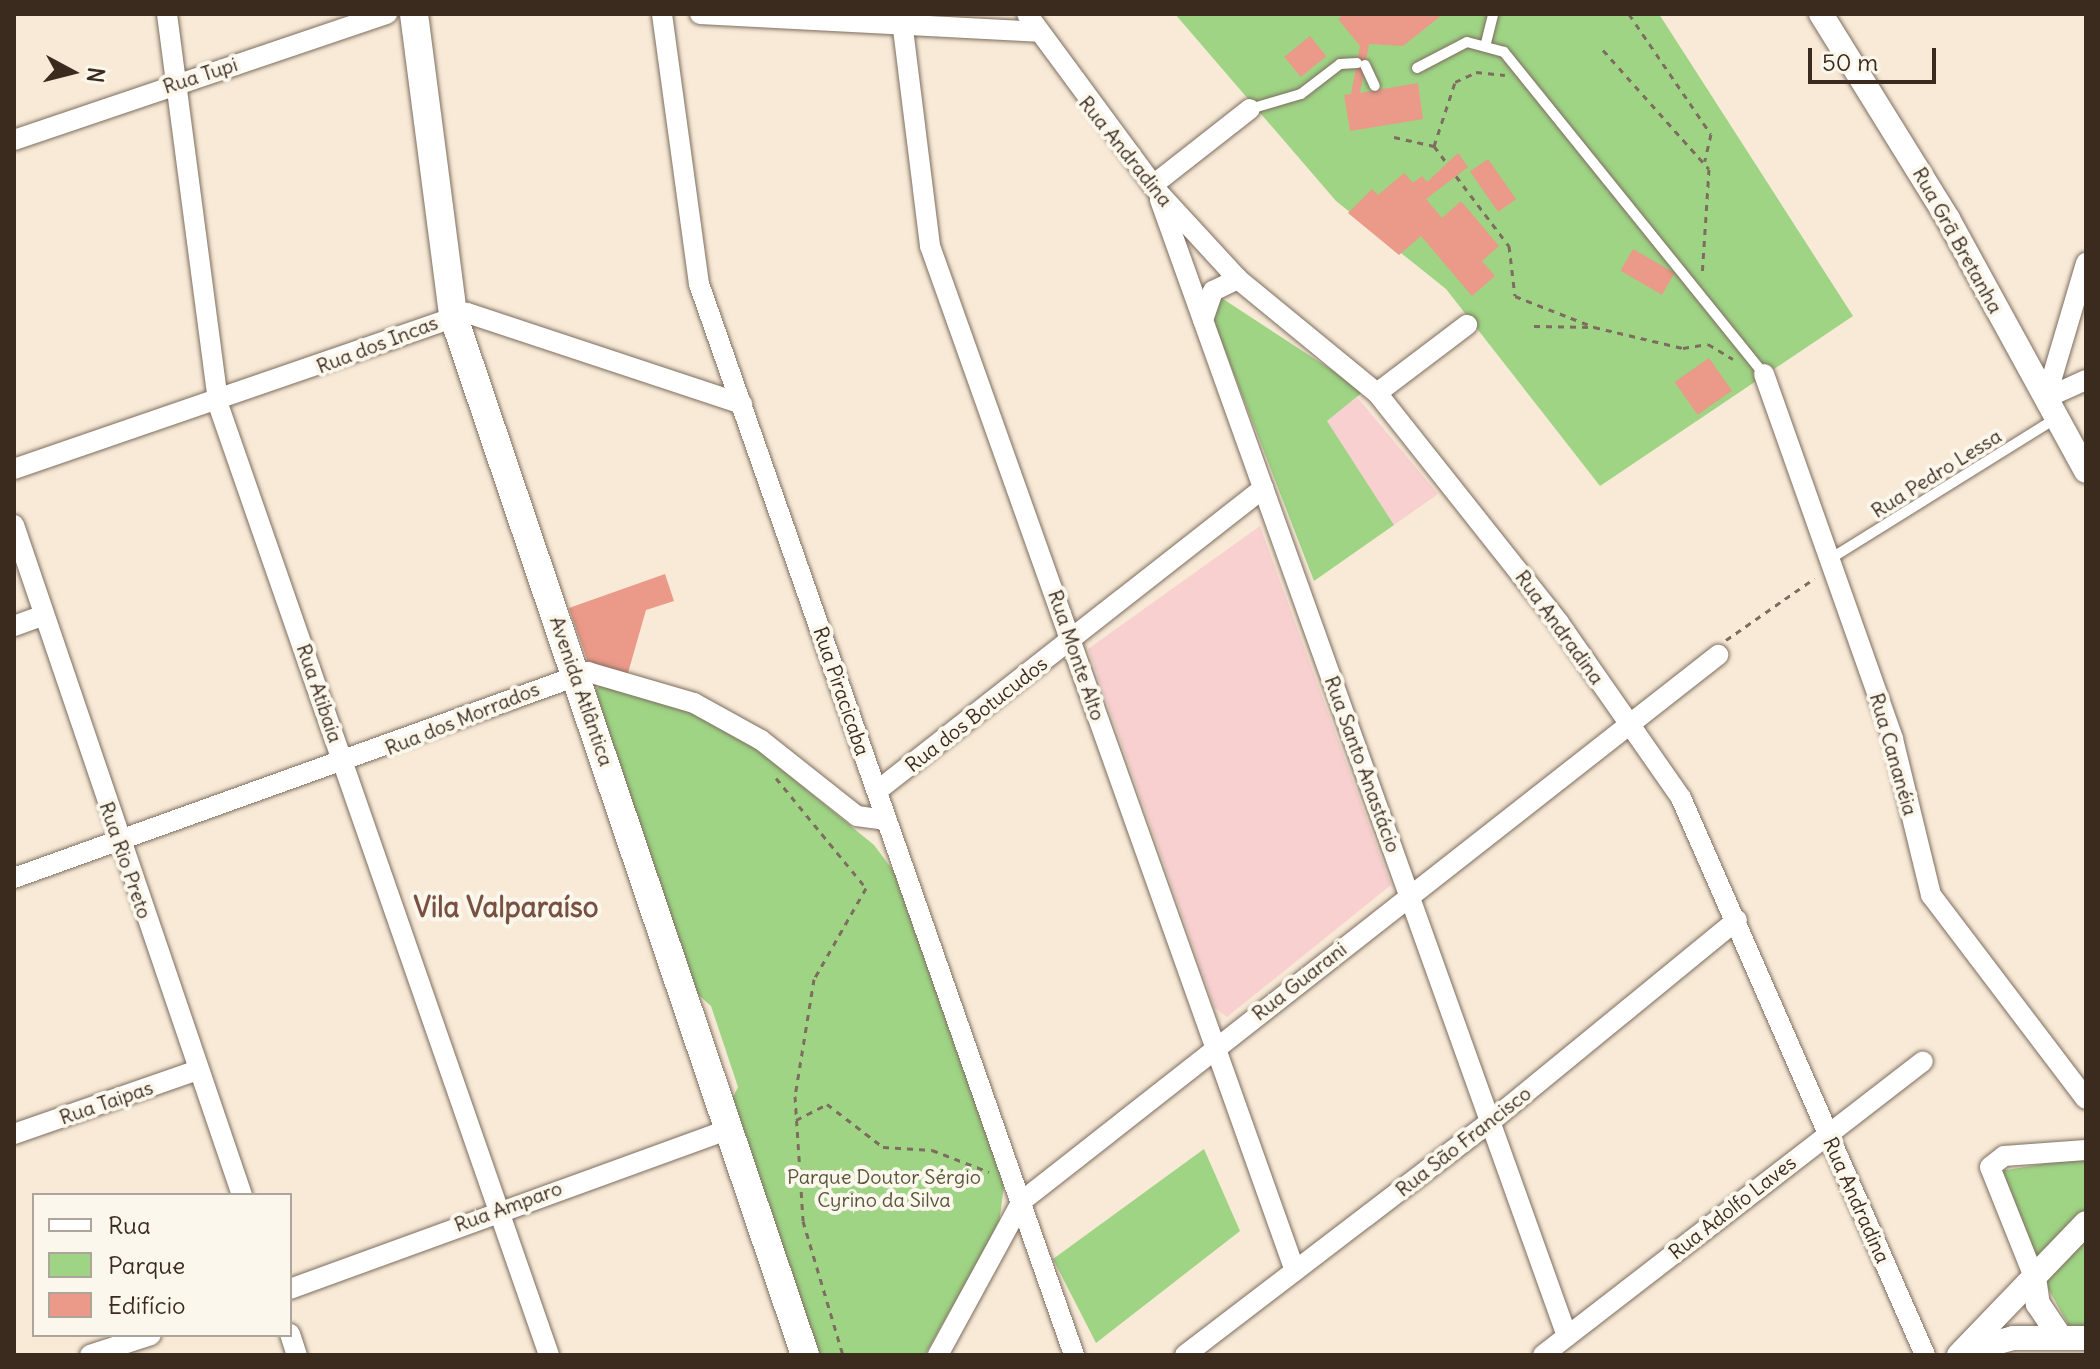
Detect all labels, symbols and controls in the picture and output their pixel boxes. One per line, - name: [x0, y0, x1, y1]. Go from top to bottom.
- north arrow: [32, 32, 112, 112]
- scale bar: [1812, 32, 1940, 82]
- text: 50 m: [1822, 47, 1878, 77]
- street label: Rua Tupi: [160, 52, 240, 98]
- text: N: [81, 66, 111, 84]
- street label: Rua Andradina: [1074, 91, 1178, 211]
- street label: Rua Grã Bretanha: [1908, 163, 2008, 317]
- street label: Rua dos Incas: [313, 310, 441, 378]
- street label: Rua Pedro Lessa: [1867, 423, 2005, 523]
- street label: Rua Andradina: [1511, 565, 1609, 689]
- street label: Rua Monte Alto: [1043, 587, 1111, 723]
- street label: Avenida Atlântica: [545, 613, 619, 769]
- street label: Rua Piracicaba: [809, 623, 875, 759]
- street label: Rua Atibaia: [292, 641, 348, 745]
- street label: Rua dos Botucudos: [900, 651, 1052, 777]
- street label: Rua Santo Anastácio: [1320, 673, 1406, 855]
- street label: Rua dos Morrados: [381, 676, 543, 760]
- street label: Rua Cananéia: [1865, 690, 1923, 818]
- street label: Rua Rio Preto: [95, 798, 157, 922]
- district label: Vila Valparaíso: [413, 890, 599, 924]
- street label: Rua Guarani: [1247, 937, 1351, 1025]
- street label: Rua Taipas: [56, 1075, 156, 1129]
- street label: Rua São Francisco: [1391, 1081, 1535, 1201]
- street label: Rua Andradina: [1819, 1133, 1895, 1267]
- street label: Rua Adolfo Laves: [1664, 1150, 1800, 1264]
- park label: Parque Doutor Sérgio Cyrino da Silva: [787, 1165, 981, 1212]
- street label: Rua Amparo: [451, 1175, 565, 1237]
- legend: [32, 1193, 292, 1337]
- text: Rua: [108, 1210, 151, 1240]
- text: Parque: [108, 1250, 185, 1280]
- text: Edifício: [108, 1290, 186, 1320]

